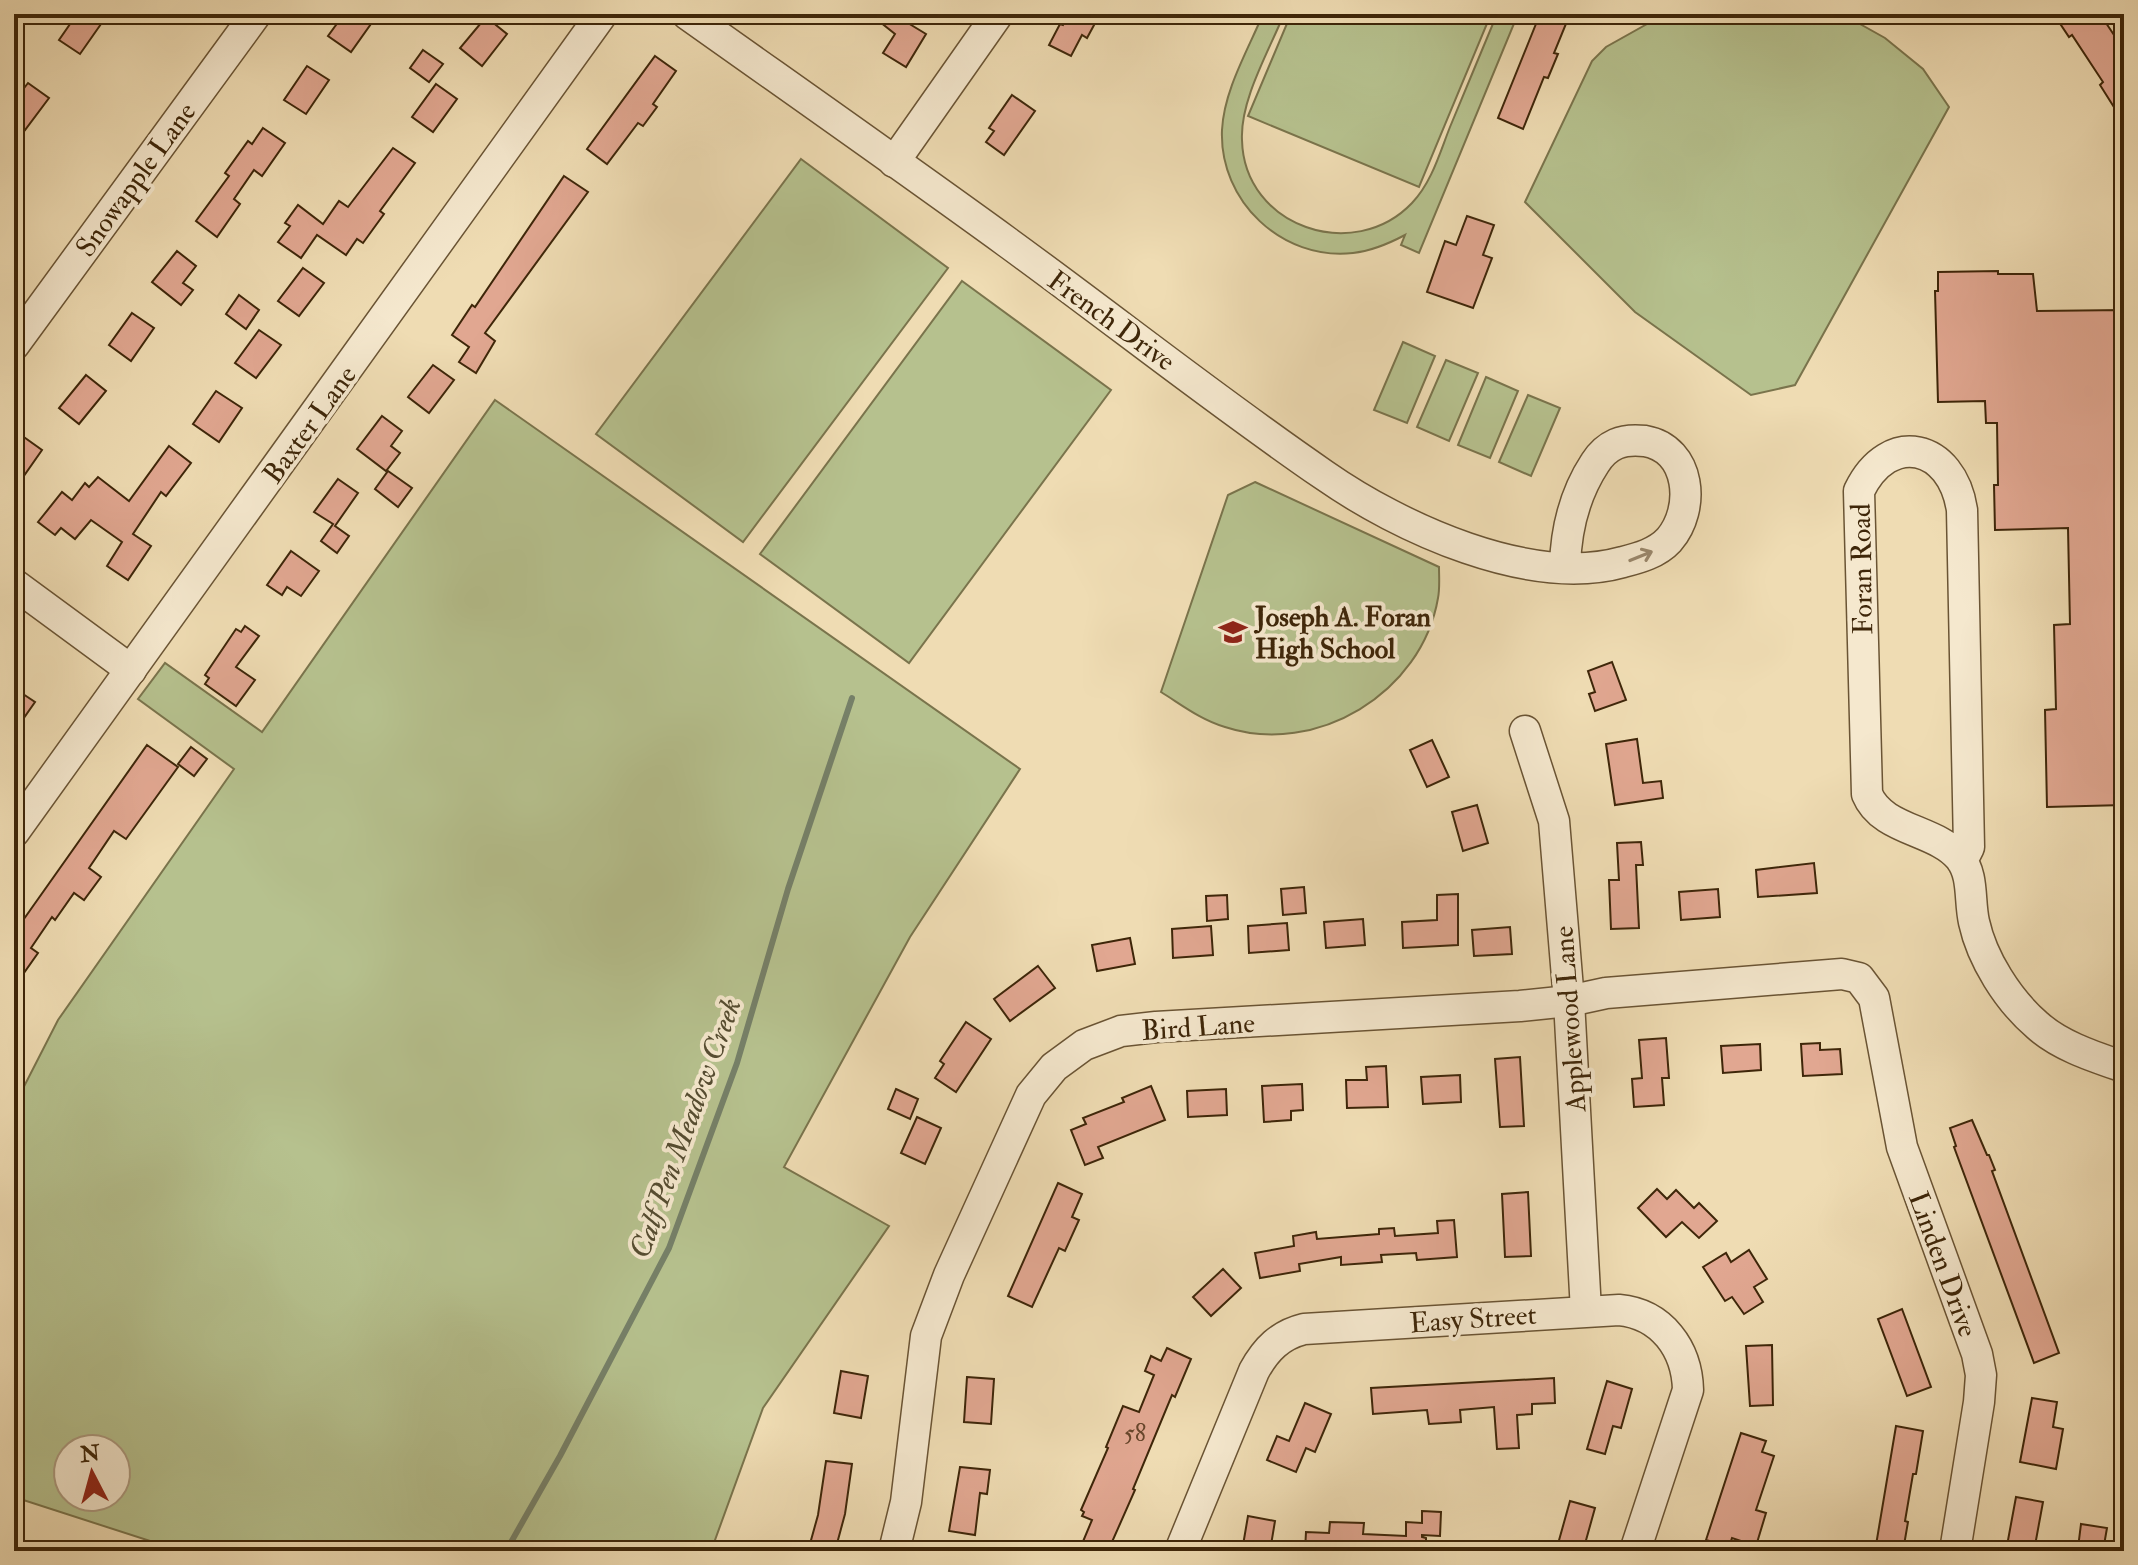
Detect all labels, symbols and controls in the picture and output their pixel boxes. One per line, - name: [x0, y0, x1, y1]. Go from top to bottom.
- street label: Snowapple Lane: [68, 95, 204, 264]
- street label: French Drive: [1040, 263, 1182, 379]
- street label: Baxter Lane: [256, 359, 365, 491]
- street label: Foran Road: [1844, 503, 1881, 635]
- one-way arrow: [1628, 548, 1653, 562]
- place label: Joseph A. Foran High School: [1253, 600, 1432, 667]
- school or university icon: Joseph A. Foran High School: [1218, 617, 1248, 647]
- street label: Applewood Lane: [1547, 924, 1595, 1114]
- water label: Calf Pen Meadow Creek: [621, 993, 750, 1263]
- street label: Bird Lane: [1140, 1006, 1256, 1049]
- street label: Linden Drive: [1900, 1187, 1985, 1342]
- street label: Easy Street: [1409, 1298, 1538, 1341]
- house number: 58: [1124, 1418, 1146, 1449]
- north arrow: [52, 1433, 132, 1513]
- text: N: [78, 1439, 102, 1469]

